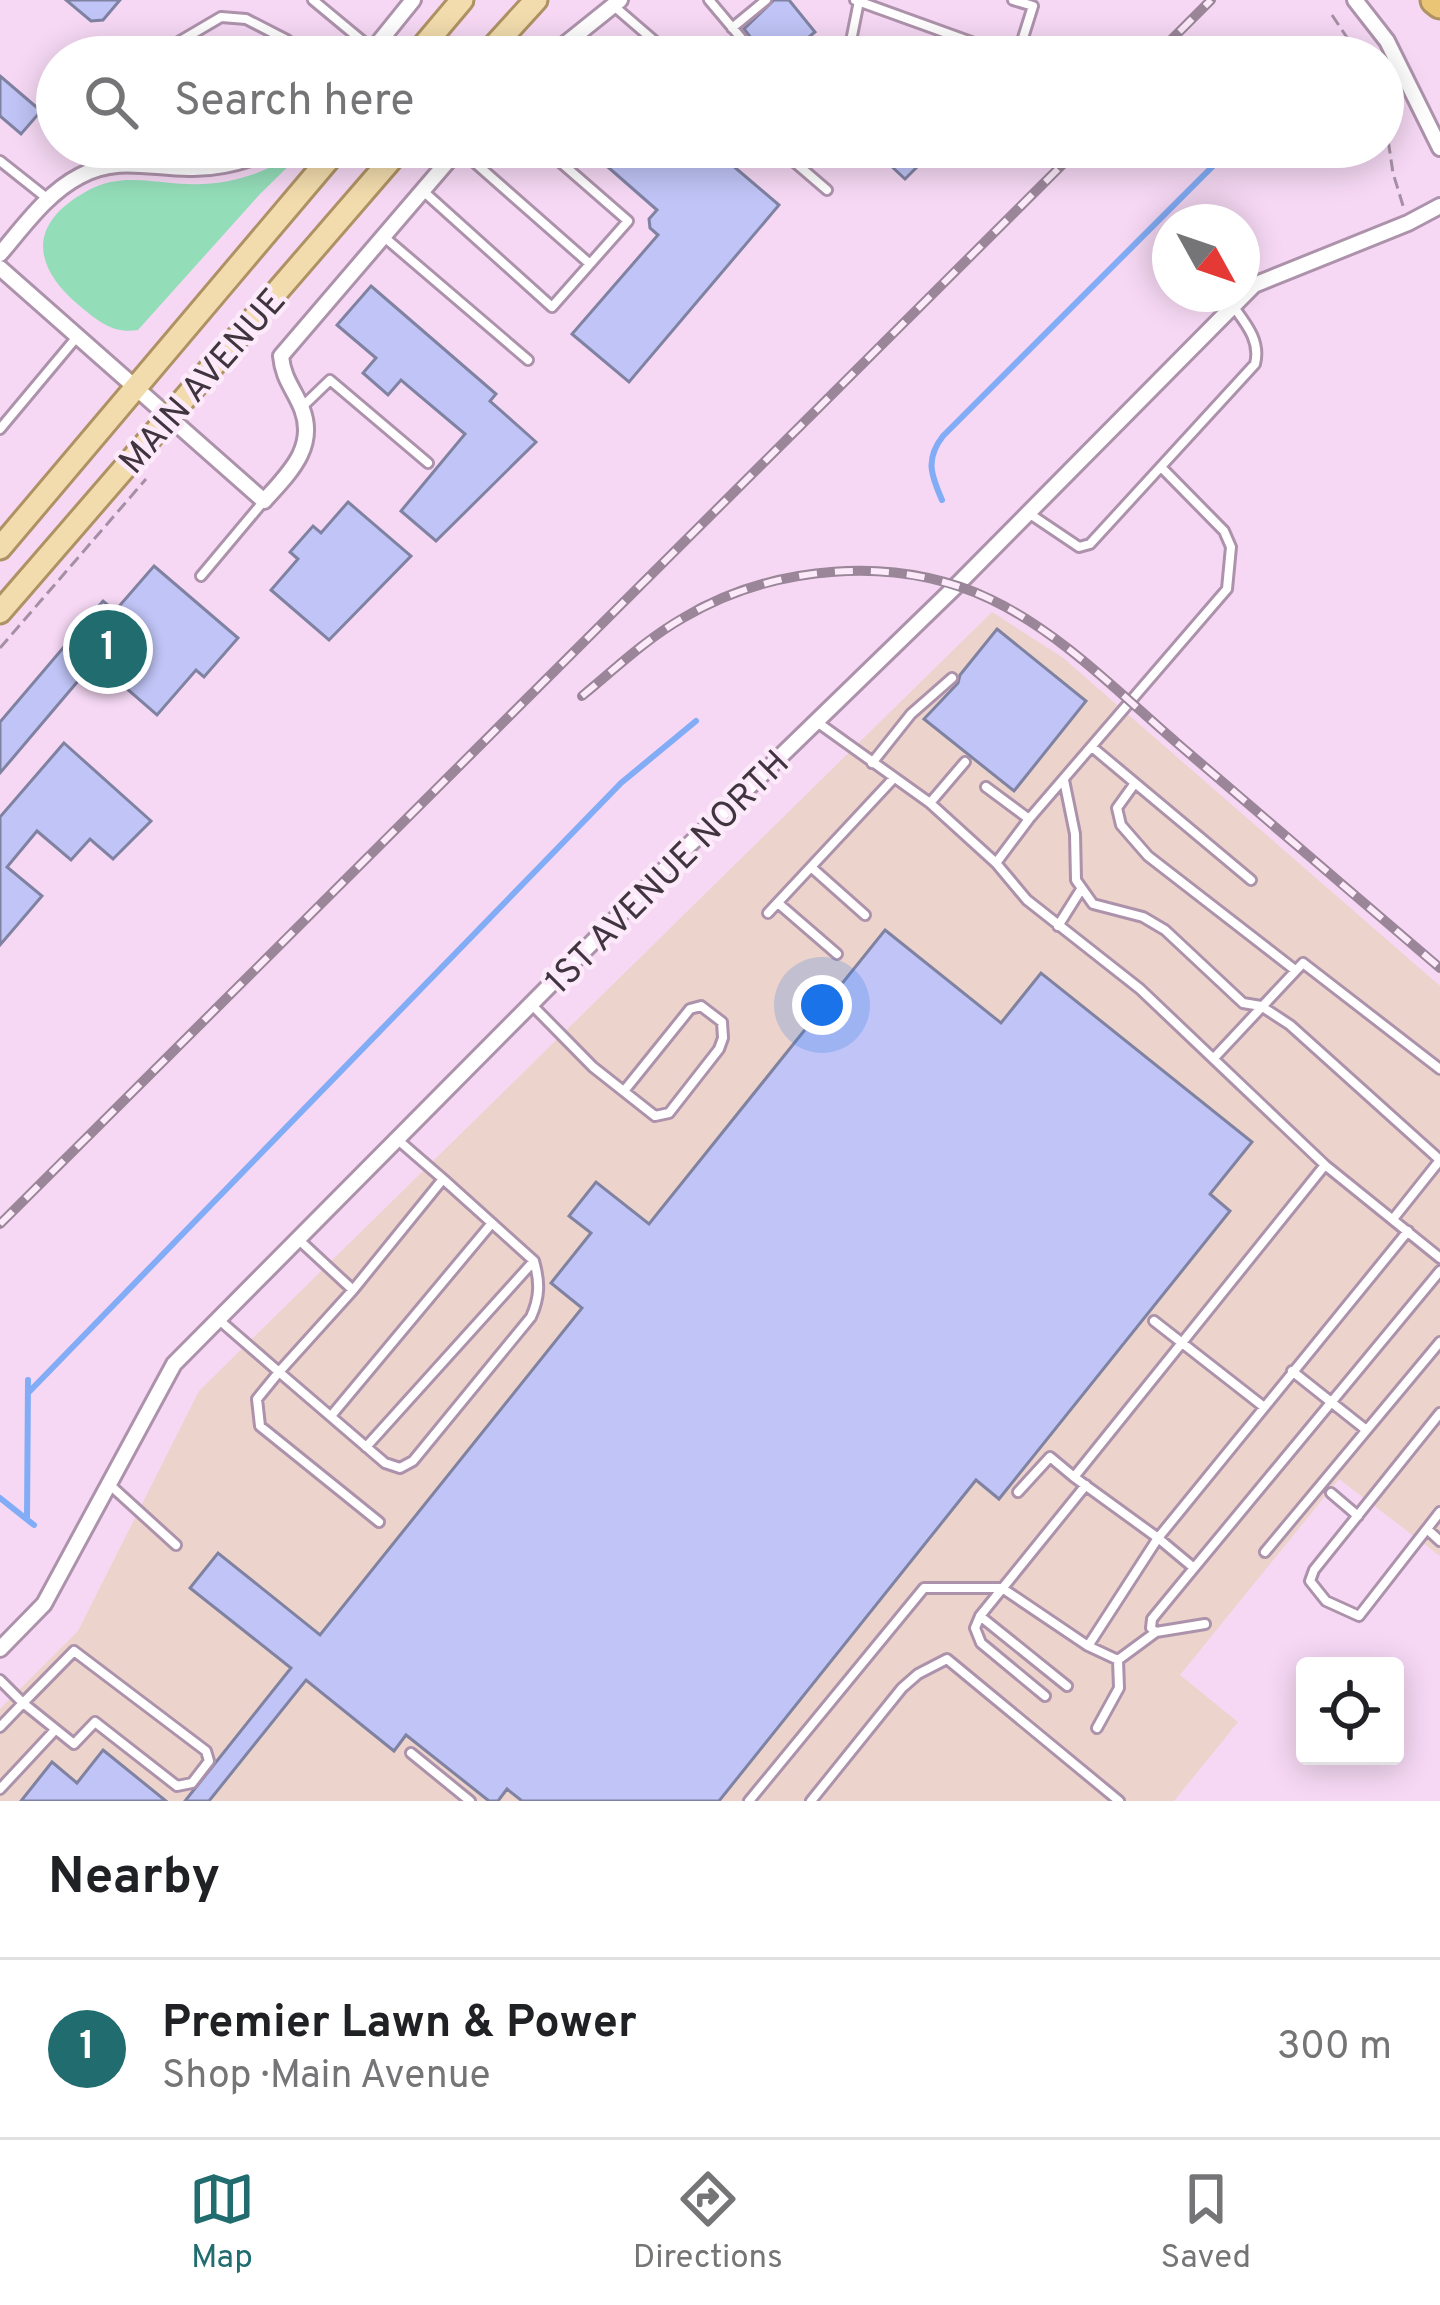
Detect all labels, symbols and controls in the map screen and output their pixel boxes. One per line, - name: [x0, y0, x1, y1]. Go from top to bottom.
- search box: [36, 36, 1404, 168]
- icon: search: [78, 69, 144, 135]
- text: Search here: [174, 74, 414, 131]
- north arrow: [1152, 204, 1260, 312]
- street label: MAIN AVENUE: [111, 280, 297, 485]
- pin: 1: [69, 604, 147, 694]
- street label: 1ST AVENUE NORTH: [537, 742, 801, 1006]
- your location: [792, 975, 852, 1035]
- map controls: [1296, 1657, 1404, 1765]
- button: locate: [1296, 1657, 1404, 1765]
- text: Nearby: [48, 1847, 220, 1912]
- text: Premier Lawn & Power: [162, 1996, 637, 2053]
- text: 1: [79, 2024, 95, 2073]
- text: 300 m: [1277, 2024, 1392, 2073]
- text: Shop · Main Avenue: [162, 2053, 490, 2102]
- tab: Map: [189, 2166, 255, 2280]
- tab: Directions: [633, 2166, 783, 2280]
- tab: Saved: [1160, 2166, 1251, 2280]

